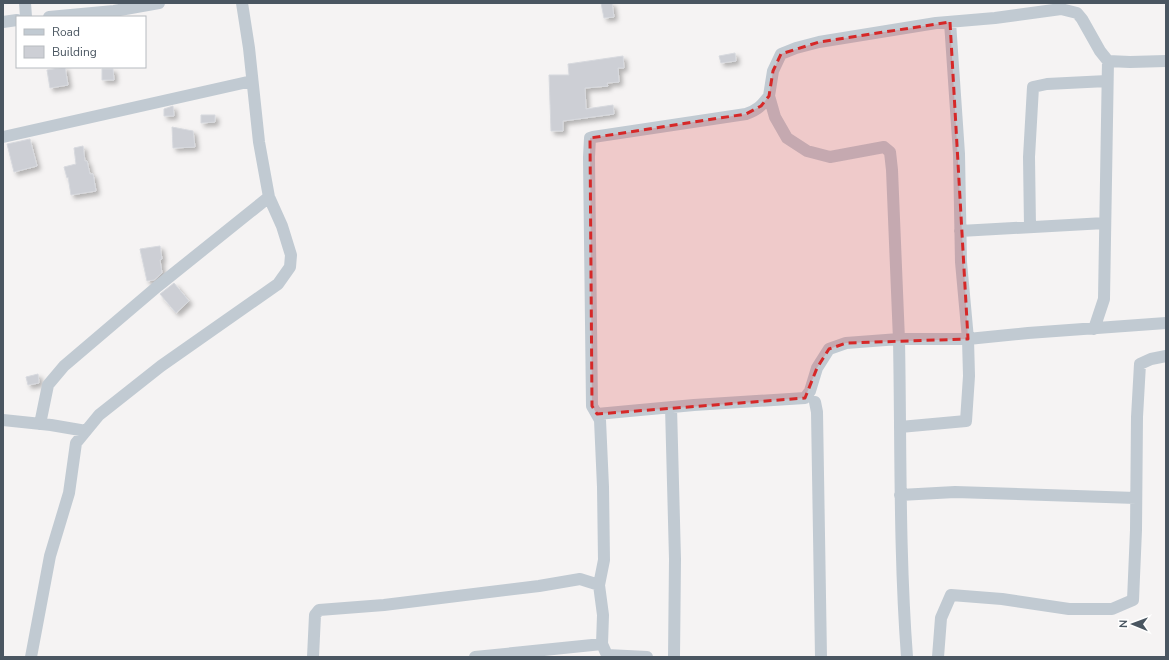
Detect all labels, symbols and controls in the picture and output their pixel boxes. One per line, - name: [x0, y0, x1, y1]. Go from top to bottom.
- legend: [16, 16, 146, 68]
- text: Road: [52, 24, 80, 40]
- text: Building: [52, 44, 97, 60]
- north arrow: [1113, 604, 1153, 644]
- text: N: [1116, 620, 1131, 628]

